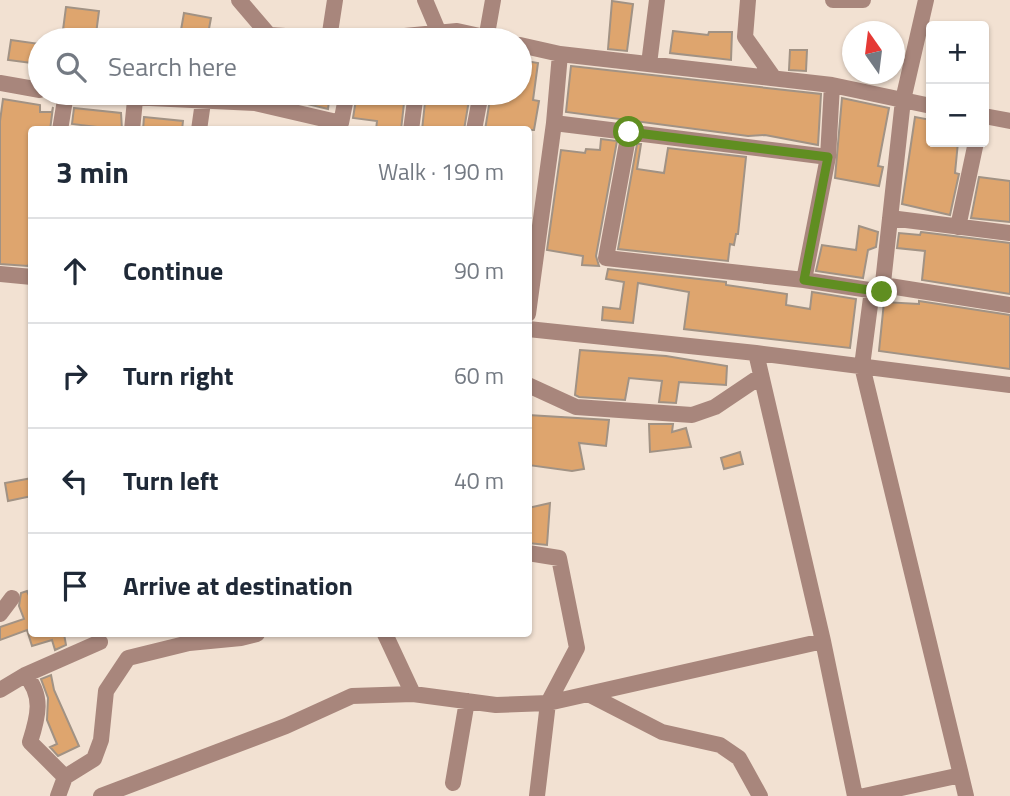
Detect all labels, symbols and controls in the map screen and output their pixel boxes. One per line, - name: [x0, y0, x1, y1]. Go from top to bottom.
- north arrow: [842, 21, 905, 84]
- map controls: [926, 21, 989, 147]
- button: +: [926, 21, 989, 84]
- search box: [28, 28, 532, 105]
- text: Search here: [108, 47, 237, 86]
- icon: search: [52, 48, 90, 86]
- button: −: [926, 84, 989, 147]
- route start: [613, 116, 644, 147]
- text: 3 min: [56, 149, 129, 195]
- text: Walk · 190 m: [378, 154, 504, 189]
- text: Continue: [123, 251, 223, 290]
- icon: ahead: [56, 252, 94, 290]
- text: 90 m: [454, 253, 504, 288]
- route end: [866, 276, 897, 307]
- text: Turn right: [123, 356, 234, 395]
- icon: right: [56, 357, 94, 395]
- text: 60 m: [454, 358, 504, 393]
- text: Turn left: [123, 461, 218, 500]
- icon: left: [56, 462, 94, 500]
- text: 40 m: [454, 463, 504, 498]
- text: Arrive at destination: [123, 566, 353, 605]
- icon: arrive: [56, 567, 94, 605]

